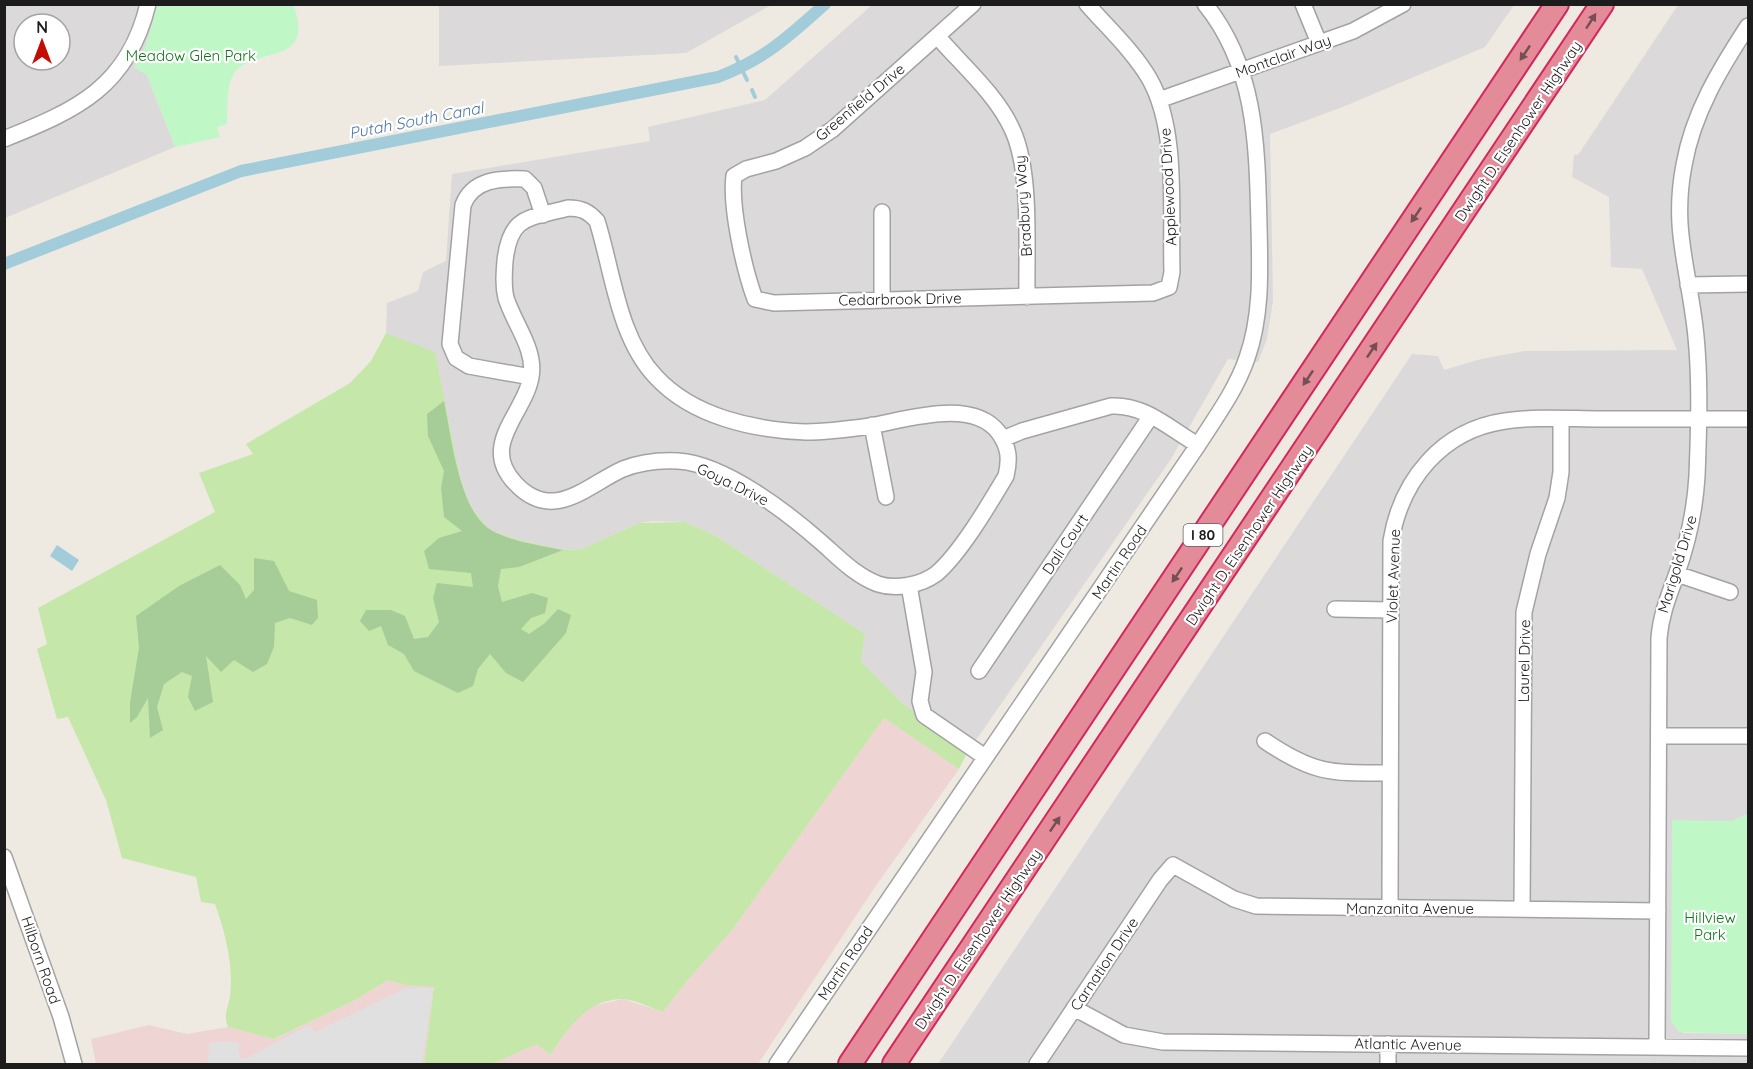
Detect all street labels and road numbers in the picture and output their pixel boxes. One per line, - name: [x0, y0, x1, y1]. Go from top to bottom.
- street label: Montclair Way: [1233, 30, 1333, 82]
- street label: Dwight D. Eisenhower Highway: [1450, 37, 1586, 225]
- street label: Greenfield Drive: [811, 59, 909, 145]
- street label: Applewood Drive: [1155, 127, 1181, 247]
- street label: Bradbury Way: [1010, 155, 1036, 257]
- street label: Cedarbrook Drive: [838, 288, 962, 310]
- street label: Dwight D. Eisenhower Highway: [1181, 441, 1317, 629]
- street label: Goya Drive: [694, 459, 772, 509]
- street label: Dali Court: [1038, 510, 1092, 578]
- street label: Marigold Drive: [1653, 513, 1701, 615]
- street label: Martin Road: [1087, 521, 1151, 603]
- road number: I 80: [1184, 524, 1222, 546]
- street label: Violet Avenue: [1382, 528, 1404, 624]
- street label: Laurel Drive: [1514, 619, 1534, 703]
- street label: Dwight D. Eisenhower Highway: [910, 845, 1046, 1033]
- street label: Manzanita Avenue: [1346, 899, 1474, 918]
- street label: Hilborn Road: [17, 914, 65, 1006]
- street label: Carnation Drive: [1066, 914, 1142, 1014]
- street label: Martin Road: [813, 922, 877, 1004]
- street label: Atlantic Avenue: [1354, 1034, 1462, 1054]

